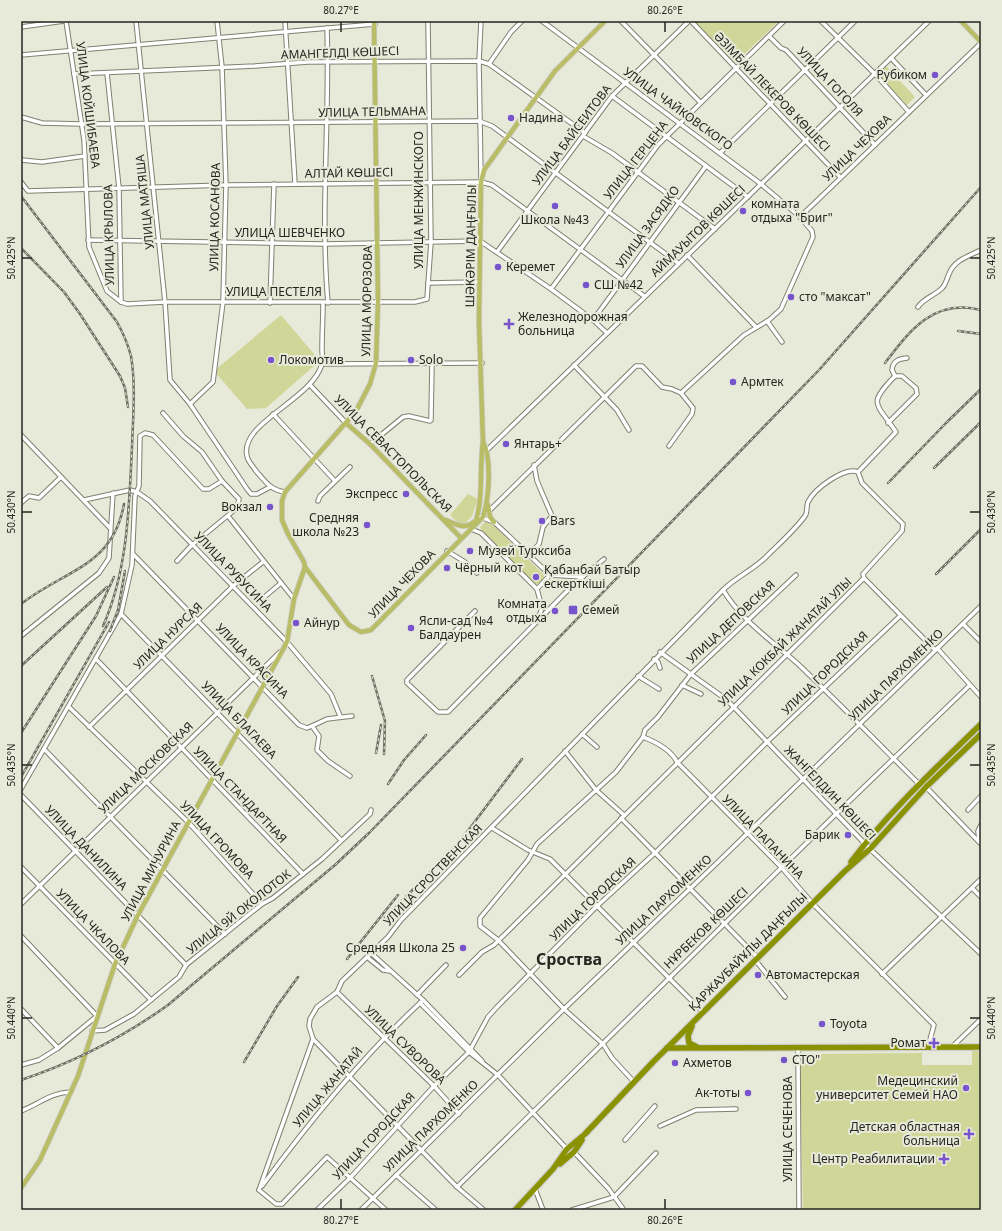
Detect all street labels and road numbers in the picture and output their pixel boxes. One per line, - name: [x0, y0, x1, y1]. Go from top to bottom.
- street label: ӘЗІМБАЙ ЛЕКЕРОВ КӨШЕСІ: [710, 28, 834, 155]
- street label: УЛИЦА КОЙШИБАЕВА: [72, 41, 105, 170]
- street label: АМАНГЕЛДІ КӨШЕСІ: [281, 42, 399, 63]
- street label: УЛИЦА ГОГОЛЯ: [794, 43, 867, 120]
- street label: УЛИЦА ЧАЙКОВСКОГО: [620, 63, 736, 154]
- street label: УЛИЦА БАЙСЕИТОВА: [528, 81, 615, 189]
- street label: УЛИЦА ТЕЛЬМАНА: [318, 102, 426, 121]
- street label: УЛИЦА ЧЕХОВА: [819, 110, 895, 185]
- street label: УЛИЦА ГЕРЦЕНА: [599, 117, 672, 203]
- street label: УЛИЦА МЕНЖИНСКОГО: [410, 131, 427, 269]
- street label: УЛИЦА МАТЯША: [131, 153, 158, 250]
- street label: УЛИЦА КОСАНОВА: [205, 162, 224, 271]
- street label: АЛТАЙ КӨШЕСІ: [305, 163, 393, 182]
- street label: АЙМАУЫТОВ КӨШЕСІ: [647, 181, 749, 280]
- street label: УЛИЦА ЗАСЯДКО: [612, 182, 683, 271]
- street label: УЛИЦА КРЫЛОВА: [99, 184, 118, 286]
- street label: ШӘКӘРІМ ДАҢҒЫЛЫ: [461, 184, 480, 308]
- street label: УЛИЦА ШЕВЧЕНКО: [235, 224, 345, 241]
- street label: УЛИЦА МОРОЗОВА: [357, 245, 376, 357]
- street label: УЛИЦА ПЕСТЕЛЯ: [226, 283, 322, 300]
- street label: УЛИЦА СЕВАСТОПОЛЬСКАЯ: [331, 391, 456, 516]
- street label: УЛИЦА РУБУСИНА: [191, 528, 276, 616]
- street label: УЛИЦА ЧЕХОВА: [364, 545, 439, 622]
- street label: УЛИЦА КОКБАЙ ЖАНАТАЙ УЛЫ: [714, 573, 855, 710]
- street label: УЛИЦА ДЕПОВСКАЯ: [683, 576, 779, 667]
- street label: УЛИЦА НУРСАЯ: [129, 598, 206, 673]
- street label: УЛИЦА КРАСИНА: [212, 619, 293, 702]
- street label: УЛИЦА ПАРХОМЕНКО: [845, 625, 947, 724]
- street label: УЛИЦА ГОРОДСКАЯ: [778, 627, 872, 718]
- street label: УЛИЦА БЛАГАЕВА: [198, 677, 281, 762]
- street label: УЛИЦА МОСКОВСКАЯ: [95, 718, 197, 817]
- street label: ЖАНГЕЛДИН КӨШЕСІ: [781, 742, 880, 844]
- street label: УЛИЦА СТАНДАРТНАЯ: [190, 743, 291, 847]
- street label: УЛИЦА ПАПАНИНА: [719, 791, 808, 883]
- street label: УЛИЦА ГРОМОВА: [177, 797, 258, 883]
- street label: УЛИЦА ДАНИЛИНА: [41, 802, 132, 894]
- street label: УЛИЦА МИЧУРИНА: [117, 817, 184, 924]
- street label: УЛИЦА СРОСТВЕНСКАЯ: [379, 820, 486, 929]
- street label: УЛИЦА ПАРХОМЕНКО: [612, 851, 715, 949]
- street label: УЛИЦА ГОРОДСКАЯ: [546, 853, 640, 944]
- street label: УЛИЦА 9Й ОКОЛОТОК: [183, 865, 295, 958]
- street label: НҰРБЕКОВ КӨШЕСІ: [660, 883, 752, 972]
- street label: УЛИЦА ЧКАЛОВА: [53, 885, 134, 969]
- street label: ҚАРЖАУБАЙҰЛЫ ДАҢҒЫЛЫ: [685, 889, 811, 1015]
- street label: УЛИЦА СУВОРОВА: [361, 1001, 450, 1088]
- street label: УЛИЦА ЖАНАТАЙ: [289, 1043, 366, 1131]
- street label: УЛИЦА ПАРХОМЕНКО: [380, 1076, 482, 1175]
- street label: УЛИЦА СЕЧЕНОВА: [779, 1076, 796, 1182]
- street label: УЛИЦА ГОРОДСКАЯ: [329, 1088, 419, 1183]

